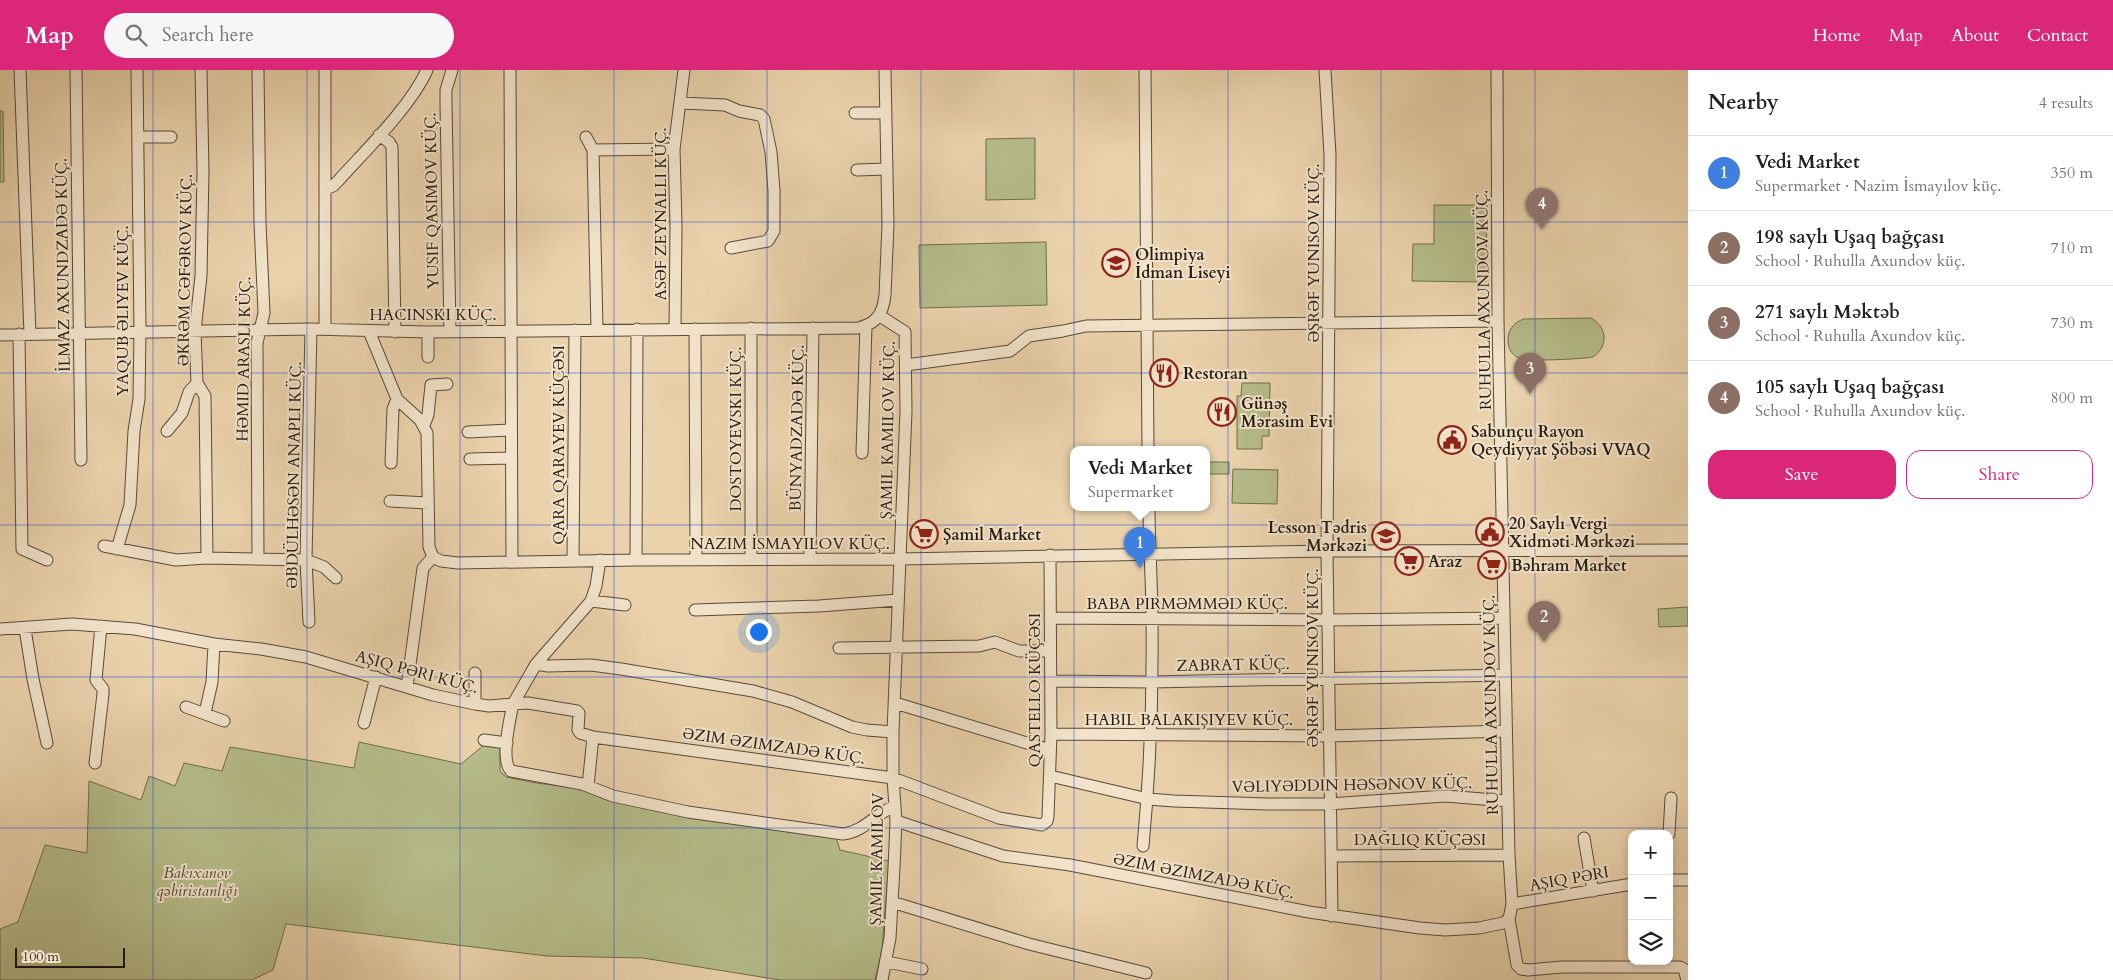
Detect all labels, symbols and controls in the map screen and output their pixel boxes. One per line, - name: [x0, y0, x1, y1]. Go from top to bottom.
- search box: [104, 13, 454, 58]
- text: Map: [25, 19, 74, 52]
- icon: search: [122, 21, 150, 49]
- text: Search here: [162, 22, 254, 48]
- text: Home: [1813, 23, 1861, 48]
- text: Map: [1889, 23, 1923, 48]
- text: About: [1951, 23, 1999, 48]
- text: Contact: [2027, 23, 2088, 48]
- text: Nearby: [1708, 88, 1779, 117]
- text: 4 results: [2039, 92, 2093, 114]
- street label: YUSIF QASIMOV KÜÇ.: [419, 112, 445, 290]
- street label: ASƏF ZEYNALLI KÜÇ.: [650, 128, 672, 301]
- text: Vedi Market: [1755, 149, 1860, 175]
- street label: İLMAZ AXUNDZADƏ KÜÇ.: [50, 158, 76, 372]
- text: 1: [1720, 162, 1728, 184]
- text: 350 m: [2051, 162, 2093, 184]
- street label: ƏŞRƏF YUNISOV KÜÇ.: [1303, 164, 1325, 342]
- street label: ƏKRƏM CƏFƏROV KÜÇ.: [172, 174, 198, 366]
- text: Supermarket · Nazim İsmayılov küç.: [1755, 175, 2001, 197]
- pin: 4: [1526, 188, 1558, 229]
- street label: RUHULLA AXUNDOV KÜÇ.: [1471, 190, 1497, 410]
- text: 198 saylı Uşaq bağçası: [1755, 224, 1945, 250]
- street label: YAQUB ƏLIYEV KÜÇ.: [112, 225, 134, 397]
- text: 2: [1720, 237, 1728, 259]
- text: 710 m: [2051, 237, 2093, 259]
- place label: Olimpiya İdman Liseyi: [1135, 244, 1231, 284]
- school or university icon: Olimpiya İdman Liseyi: [1101, 248, 1131, 278]
- text: School · Ruhulla Axundov küç.: [1755, 250, 1965, 272]
- street label: HƏMID ARASLI KÜÇ.: [232, 276, 256, 442]
- text: 271 saylı Məktəb: [1755, 299, 1900, 325]
- street label: HACINSKI KÜÇ.: [369, 304, 497, 326]
- text: 3: [1720, 312, 1728, 334]
- text: 730 m: [2051, 312, 2093, 334]
- text: School · Ruhulla Axundov küç.: [1755, 325, 1965, 347]
- street label: ŞAMIL KAMILOV KÜÇ.: [875, 341, 901, 519]
- street label: BÜNYADZADƏ KÜÇ.: [785, 344, 809, 512]
- street label: QARA QARAYEV KÜÇƏSI: [548, 345, 570, 545]
- street label: DOSTOYEVSKI KÜÇ.: [725, 347, 747, 511]
- pin: 3: [1514, 353, 1546, 394]
- restaurant icon: Restoran: [1149, 358, 1179, 388]
- street label: ƏBDÜLHƏSƏN ANAPLI KÜÇ.: [281, 361, 307, 589]
- place label: Restoran: [1183, 363, 1249, 385]
- text: 105 saylı Uşaq bağçası: [1755, 374, 1945, 400]
- text: 4: [1720, 387, 1728, 409]
- text: 800 m: [2051, 387, 2093, 409]
- place label: Günəş Mərasim Evi: [1241, 393, 1333, 433]
- restaurant icon: Günəş Mərasim Evi: [1207, 397, 1237, 427]
- text: School · Ruhulla Axundov küç.: [1755, 400, 1965, 422]
- place label: Sabunçu Rayon Qeydiyyat Şöbəsi VVAQ: [1471, 421, 1650, 461]
- public building icon: Sabunçu Rayon Qeydiyyat Şöbəsi VVAQ: [1437, 425, 1467, 455]
- popup: [1070, 446, 1210, 511]
- button: Save: [1708, 450, 1896, 499]
- button: Share: [1906, 450, 2093, 499]
- text: Vedi Market: [1088, 455, 1192, 481]
- text: Supermarket: [1088, 481, 1173, 503]
- place label: 20 Saylı Vergi Xidməti Mərkəzi: [1509, 513, 1635, 553]
- place label: Lesson Tədris Mərkəzi: [1268, 517, 1367, 557]
- public building icon: 20 Saylı Vergi Xidməti Mərkəzi: [1475, 517, 1505, 547]
- supermarket icon: Şamil Market: [909, 519, 939, 549]
- school or university icon: Lesson Tədris Mərkəzi: [1371, 521, 1401, 551]
- place label: Şamil Market: [943, 524, 1041, 546]
- pin: 1: [1124, 527, 1156, 568]
- street label: NAZIM İSMAYILOV KÜÇ.: [690, 533, 890, 555]
- supermarket icon: Araz: [1394, 546, 1424, 576]
- supermarket icon: Bəhram Market: [1477, 550, 1507, 580]
- place label: Araz: [1428, 551, 1462, 573]
- place label: Bəhram Market: [1511, 555, 1627, 577]
- street label: ƏŞRƏF YUNISOV KÜÇ.: [1302, 569, 1324, 747]
- street label: BABA PIRMƏMMƏD KÜÇ.: [1086, 593, 1288, 615]
- street label: RUHULLA AXUNDOV KÜÇ.: [1478, 595, 1504, 815]
- pin: 2: [1528, 601, 1560, 642]
- street label: QASTELLO KÜÇƏSI: [1024, 613, 1046, 767]
- your location: [746, 619, 772, 645]
- street label: AŞIQ PƏRI KÜÇ.: [353, 645, 480, 699]
- street label: ZABRAT KÜÇ.: [1176, 653, 1290, 677]
- street label: HABIL BALAKIŞIYEV KÜÇ.: [1085, 709, 1293, 731]
- street label: ƏZIM ƏZIMZADƏ KÜÇ.: [681, 722, 867, 770]
- street label: VƏLIYƏDDIN HƏSƏNOV KÜÇ.: [1232, 772, 1473, 798]
- street label: ŞAMIL KAMILOV: [865, 792, 889, 926]
- street label: DAĞLIQ KÜÇƏSI: [1354, 829, 1486, 851]
- map controls: [1628, 830, 1673, 965]
- button: +: [1628, 830, 1673, 875]
- street label: ƏZIM ƏZIMZADƏ KÜÇ.: [1111, 848, 1296, 904]
- street label: AŞIQ PƏRI: [1528, 861, 1611, 897]
- park label: Bakıxanov qəbiristanlığı: [157, 862, 238, 902]
- button: −: [1628, 875, 1673, 920]
- button: layers: [1628, 920, 1673, 965]
- scale bar: [15, 945, 125, 968]
- text: 100 m: [22, 947, 59, 966]

